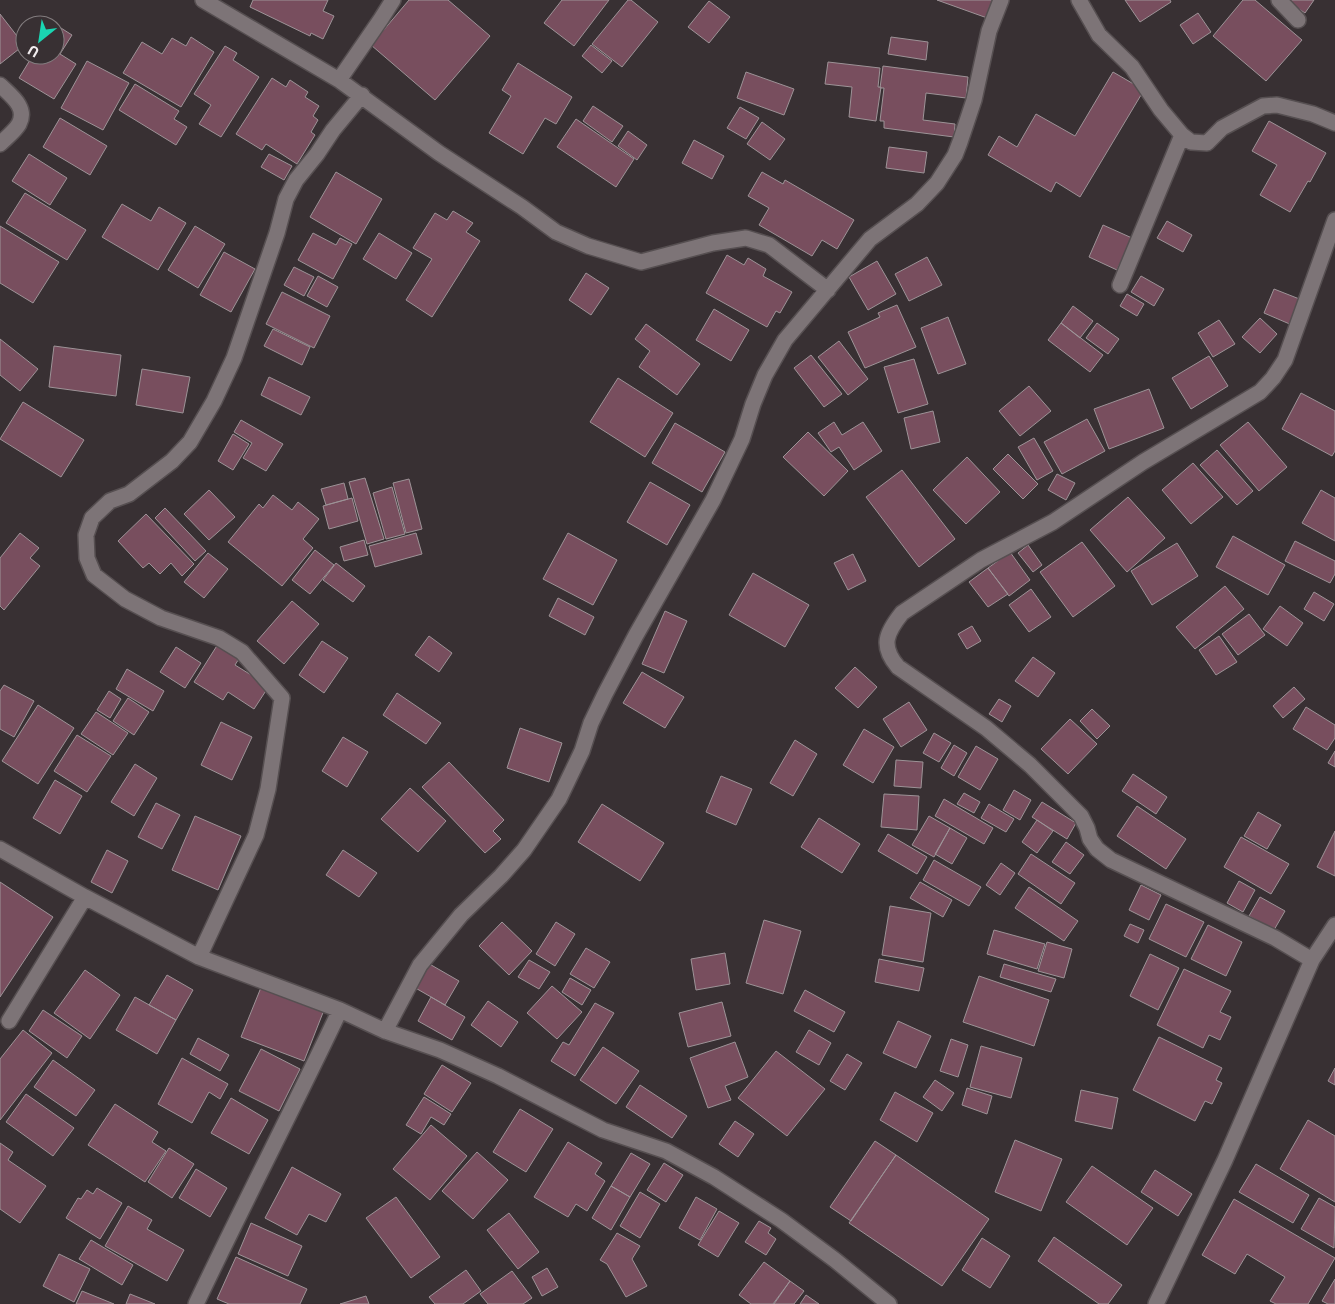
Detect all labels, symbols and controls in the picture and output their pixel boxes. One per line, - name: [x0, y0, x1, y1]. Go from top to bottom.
- north arrow: [15, 15, 65, 65]
- text: U: [24, 41, 43, 63]

